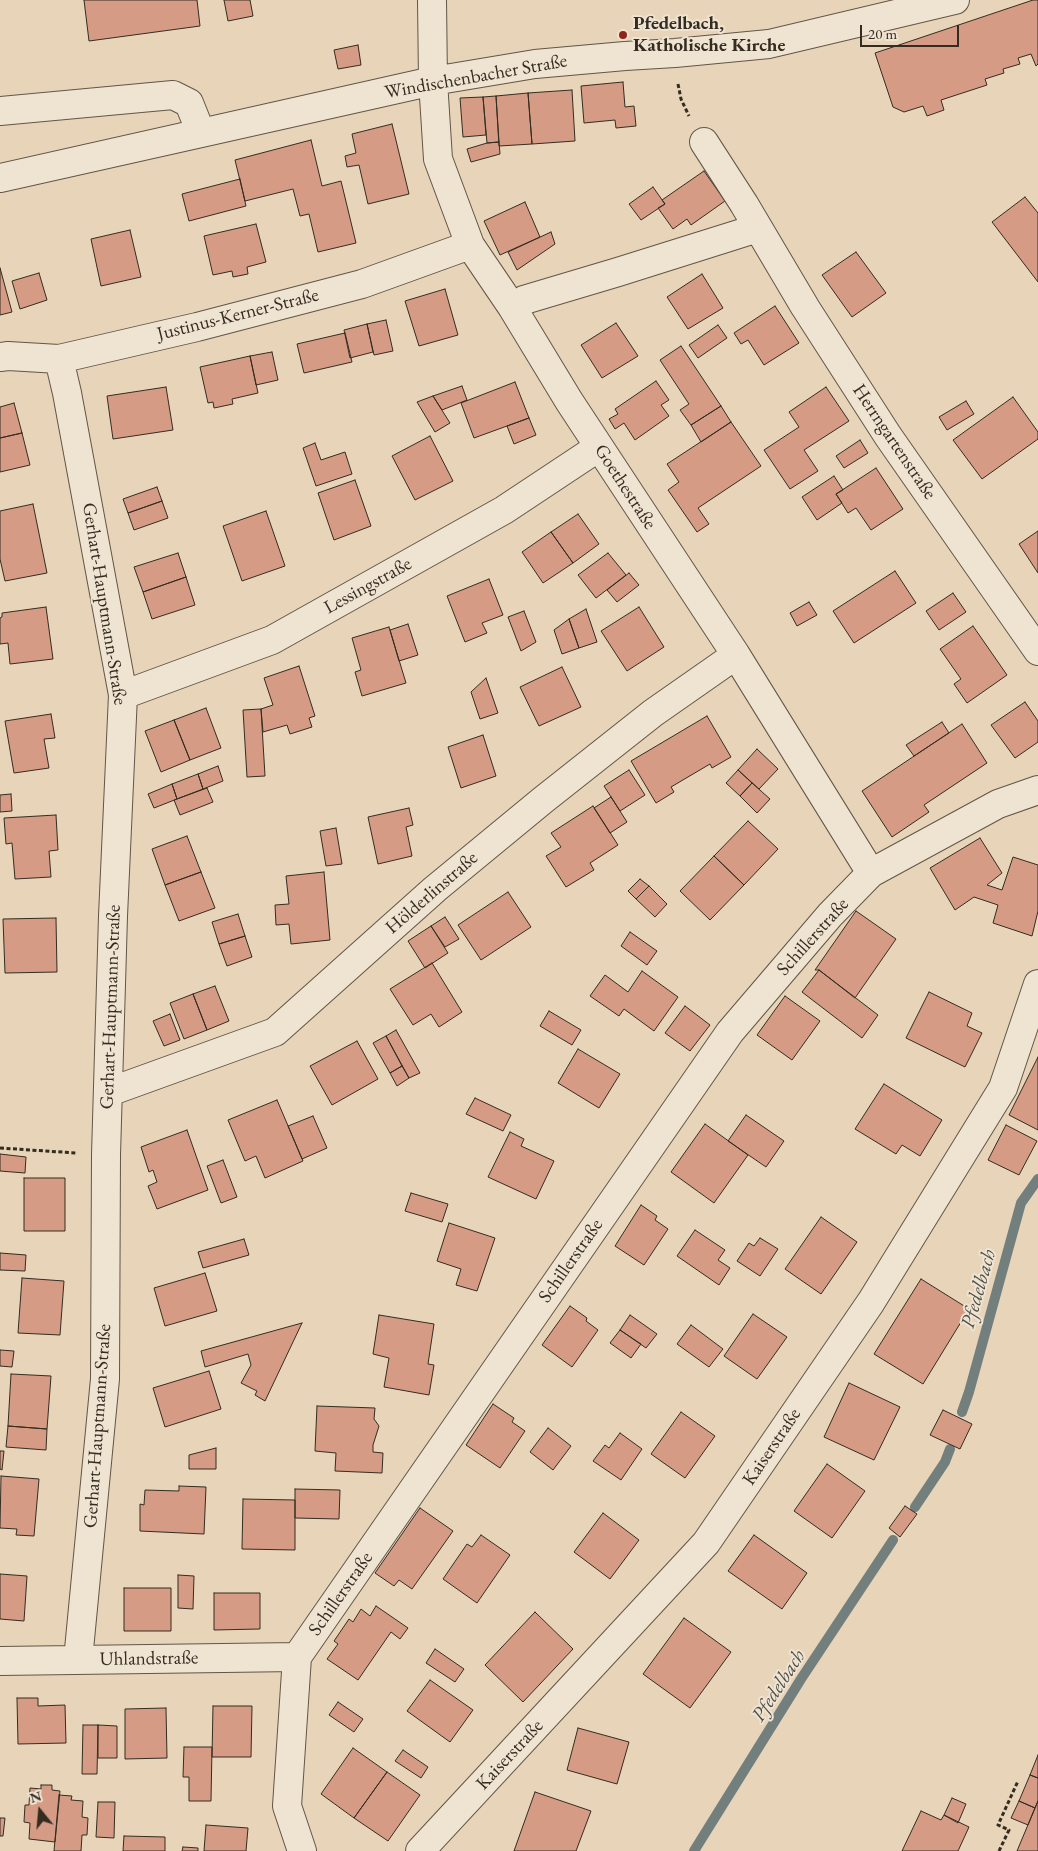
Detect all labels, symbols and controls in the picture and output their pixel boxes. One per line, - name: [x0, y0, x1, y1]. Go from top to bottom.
- place label: Pfedelbach, Katholische Kirche: [633, 13, 785, 57]
- scale bar: [863, 15, 962, 47]
- text: 20 m: [868, 24, 897, 43]
- marker: Pfedelbach, Katholische Kirche: [617, 29, 629, 41]
- street label: Windischenbacher Straße: [383, 50, 569, 104]
- street label: Justinus-Kerner-Straße: [155, 284, 321, 346]
- street label: Herrngartenstraße: [847, 380, 941, 504]
- street label: Goethestraße: [589, 440, 661, 534]
- street label: Gerhart-Hauptmann-Straße: [77, 501, 131, 707]
- street label: Lessingstraße: [320, 553, 416, 619]
- street label: Hölderlinstraße: [381, 847, 483, 939]
- street label: Schillerstraße: [772, 893, 854, 981]
- street label: Gerhart-Hauptmann-Straße: [96, 904, 126, 1110]
- street label: Schillerstraße: [534, 1215, 608, 1307]
- water label: Pfedelbach: [956, 1247, 1002, 1331]
- street label: Gerhart-Hauptmann-Straße: [79, 1323, 117, 1529]
- street label: Kaiserstraße: [738, 1404, 806, 1490]
- street label: Schillerstraße: [304, 1548, 378, 1640]
- water label: Pfedelbach: [747, 1645, 811, 1727]
- street label: Uhlandstraße: [100, 1647, 198, 1671]
- street label: Kaiserstraße: [472, 1715, 548, 1795]
- north arrow: [15, 1786, 65, 1836]
- text: N: [28, 1786, 44, 1807]

